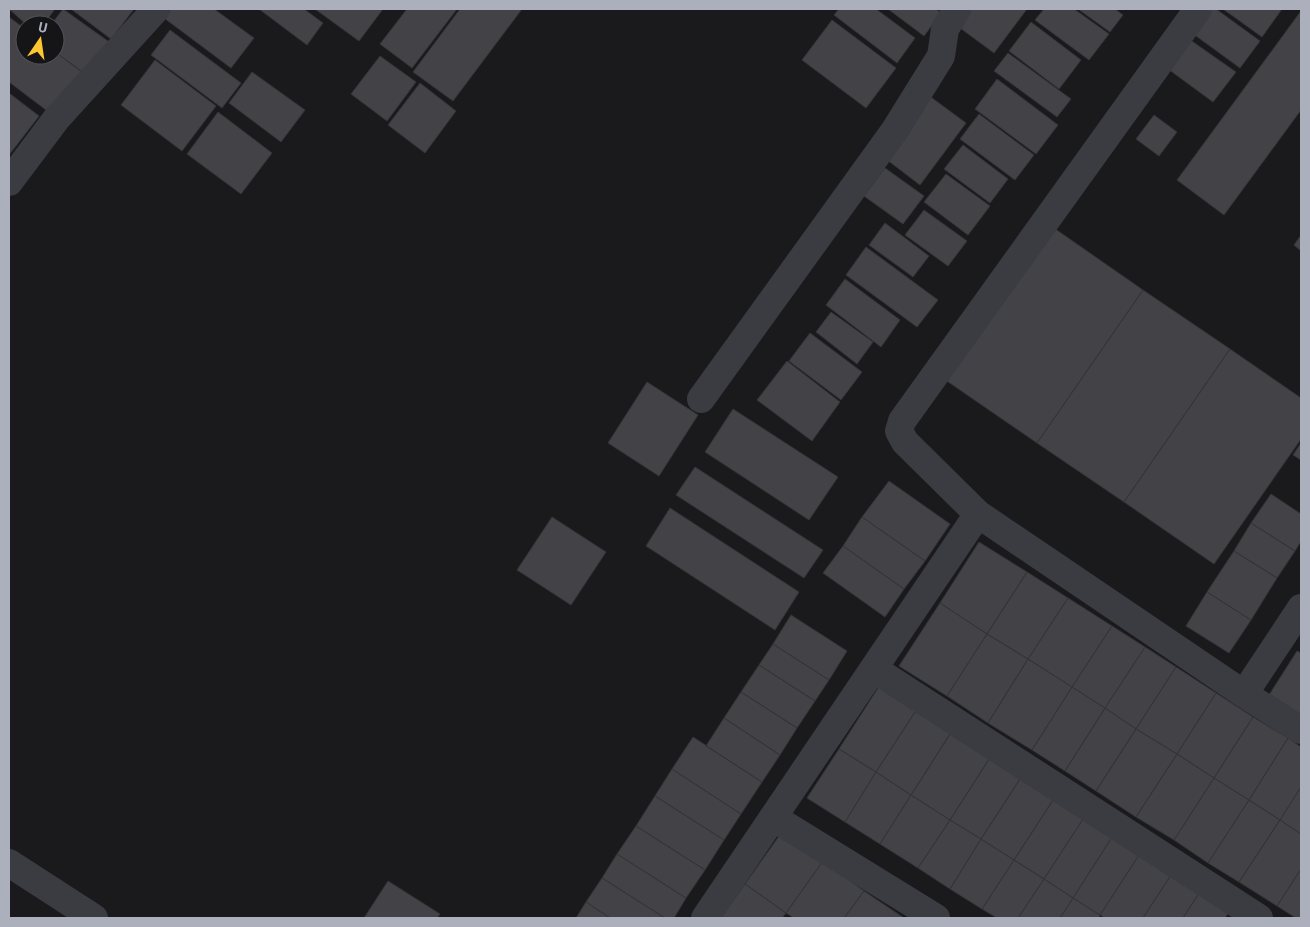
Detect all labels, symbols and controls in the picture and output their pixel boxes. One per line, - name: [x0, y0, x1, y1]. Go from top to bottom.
- north arrow: [15, 15, 65, 65]
- text: U: [37, 18, 49, 36]

